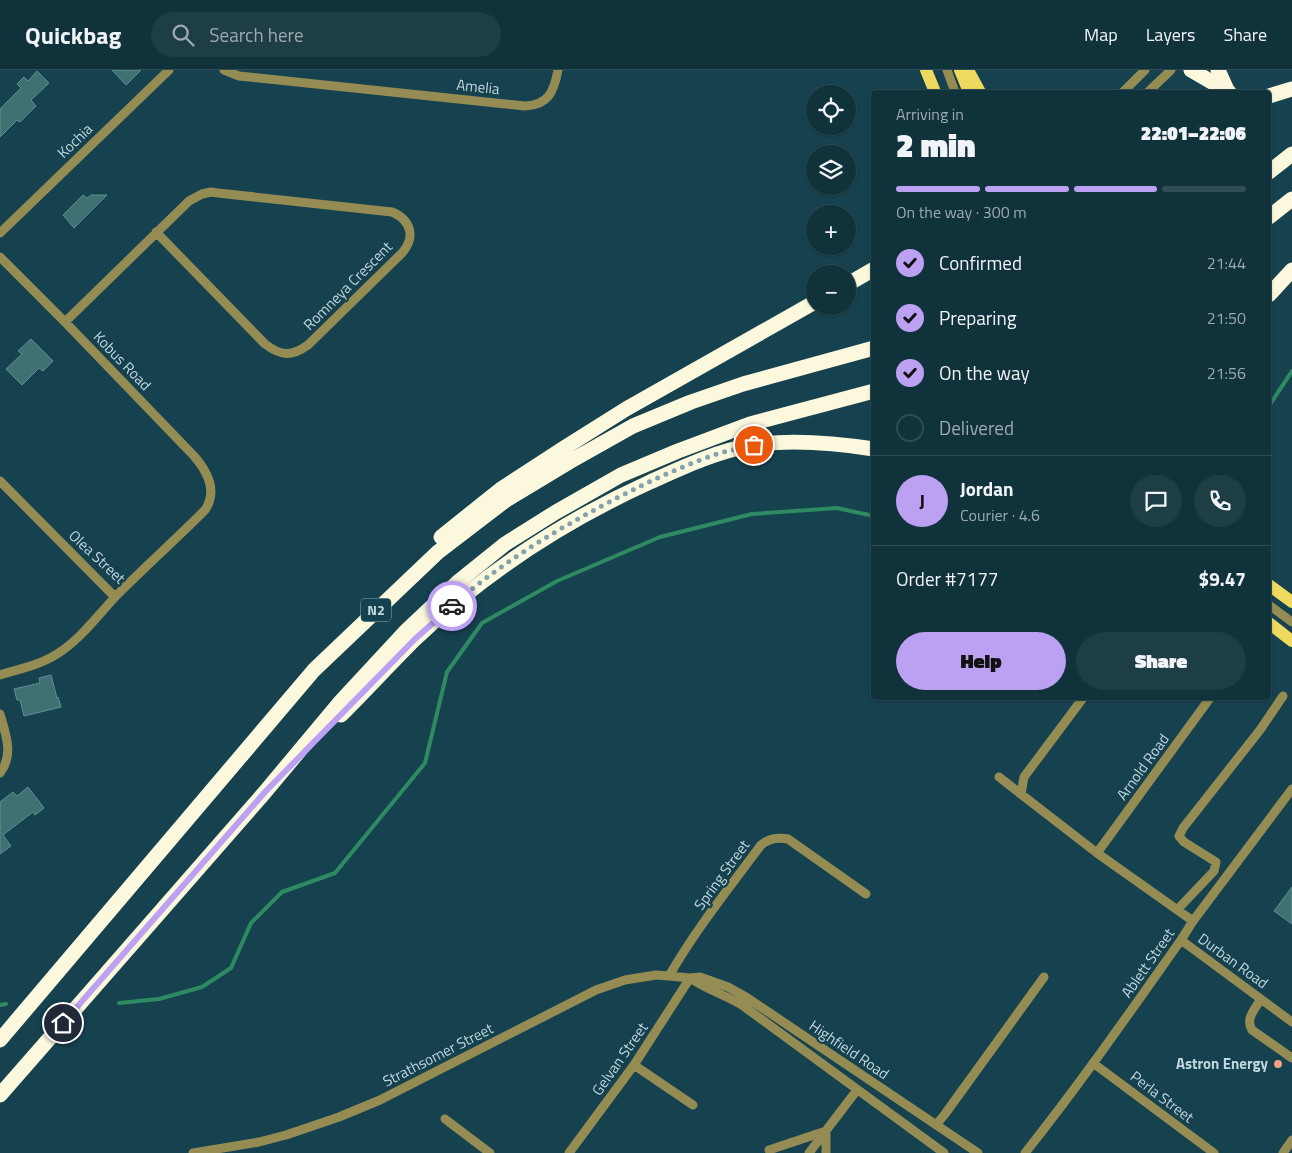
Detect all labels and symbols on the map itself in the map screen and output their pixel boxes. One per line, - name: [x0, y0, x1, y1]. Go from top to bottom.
- street label: Amelia: [455, 73, 501, 100]
- street label: Kochia: [52, 118, 98, 163]
- street label: Romneya Crescent: [298, 235, 398, 335]
- street label: Kobus Road: [88, 326, 157, 396]
- pin: [733, 424, 775, 466]
- street label: Olea Street: [64, 524, 131, 590]
- courier: [427, 581, 477, 631]
- road number: N2: [361, 598, 391, 622]
- street label: Arnold Road: [1111, 729, 1175, 805]
- street label: Spring Street: [688, 834, 756, 915]
- street label: Ablett Street: [1115, 923, 1180, 1002]
- street label: Durban Road: [1193, 927, 1273, 994]
- pin: [42, 1002, 84, 1044]
- street label: Highfield Road: [805, 1014, 894, 1085]
- street label: Strathsomer Street: [378, 1016, 498, 1092]
- street label: Gelvan Street: [586, 1017, 654, 1100]
- place label: Astron Energy: [1176, 1052, 1268, 1075]
- marker: Astron Energy: [1272, 1058, 1284, 1070]
- street label: Perla Street: [1126, 1065, 1200, 1129]

